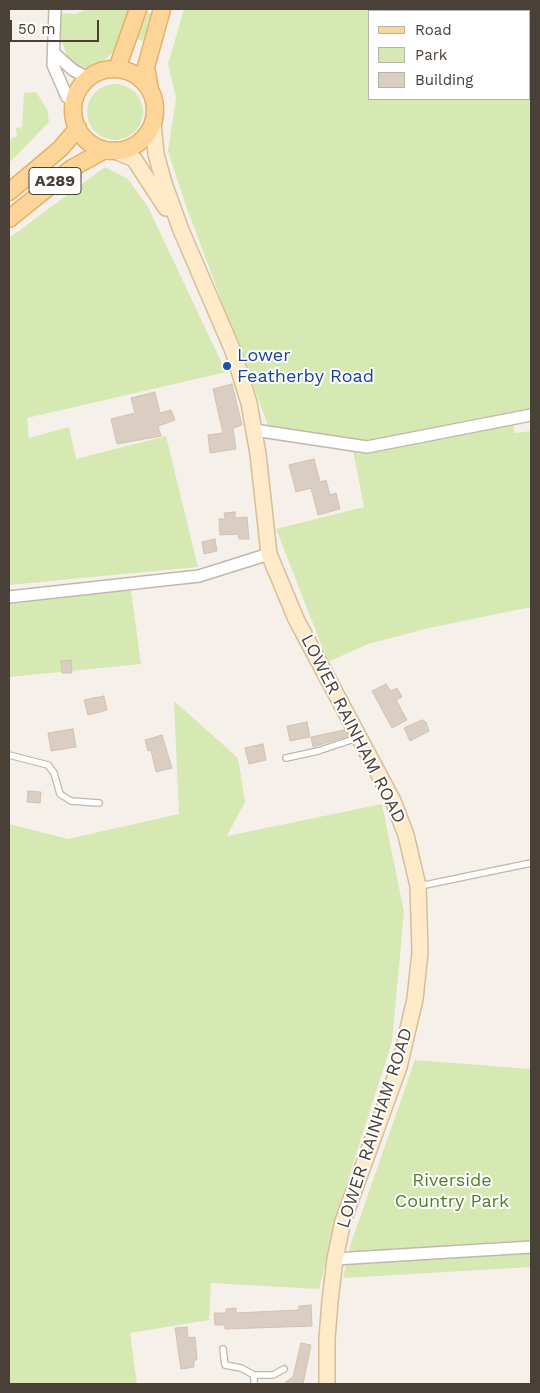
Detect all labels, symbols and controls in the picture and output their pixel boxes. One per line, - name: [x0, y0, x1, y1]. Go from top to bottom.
- scale bar: [12, 10, 101, 42]
- legend: [368, 10, 530, 100]
- text: 50 m: [18, 20, 55, 38]
- text: Road: [415, 21, 452, 39]
- text: Park: [415, 46, 447, 64]
- text: Building: [415, 71, 473, 89]
- road number: A289: [29, 168, 81, 195]
- place label: Lower Featherby Road: [237, 345, 374, 388]
- marker: Lower Featherby Road: [221, 360, 233, 372]
- street label: LOWER RAINHAM ROAD: [296, 631, 410, 827]
- street label: LOWER RAINHAM ROAD: [332, 1025, 418, 1231]
- park label: Riverside Country Park: [395, 1170, 509, 1212]

